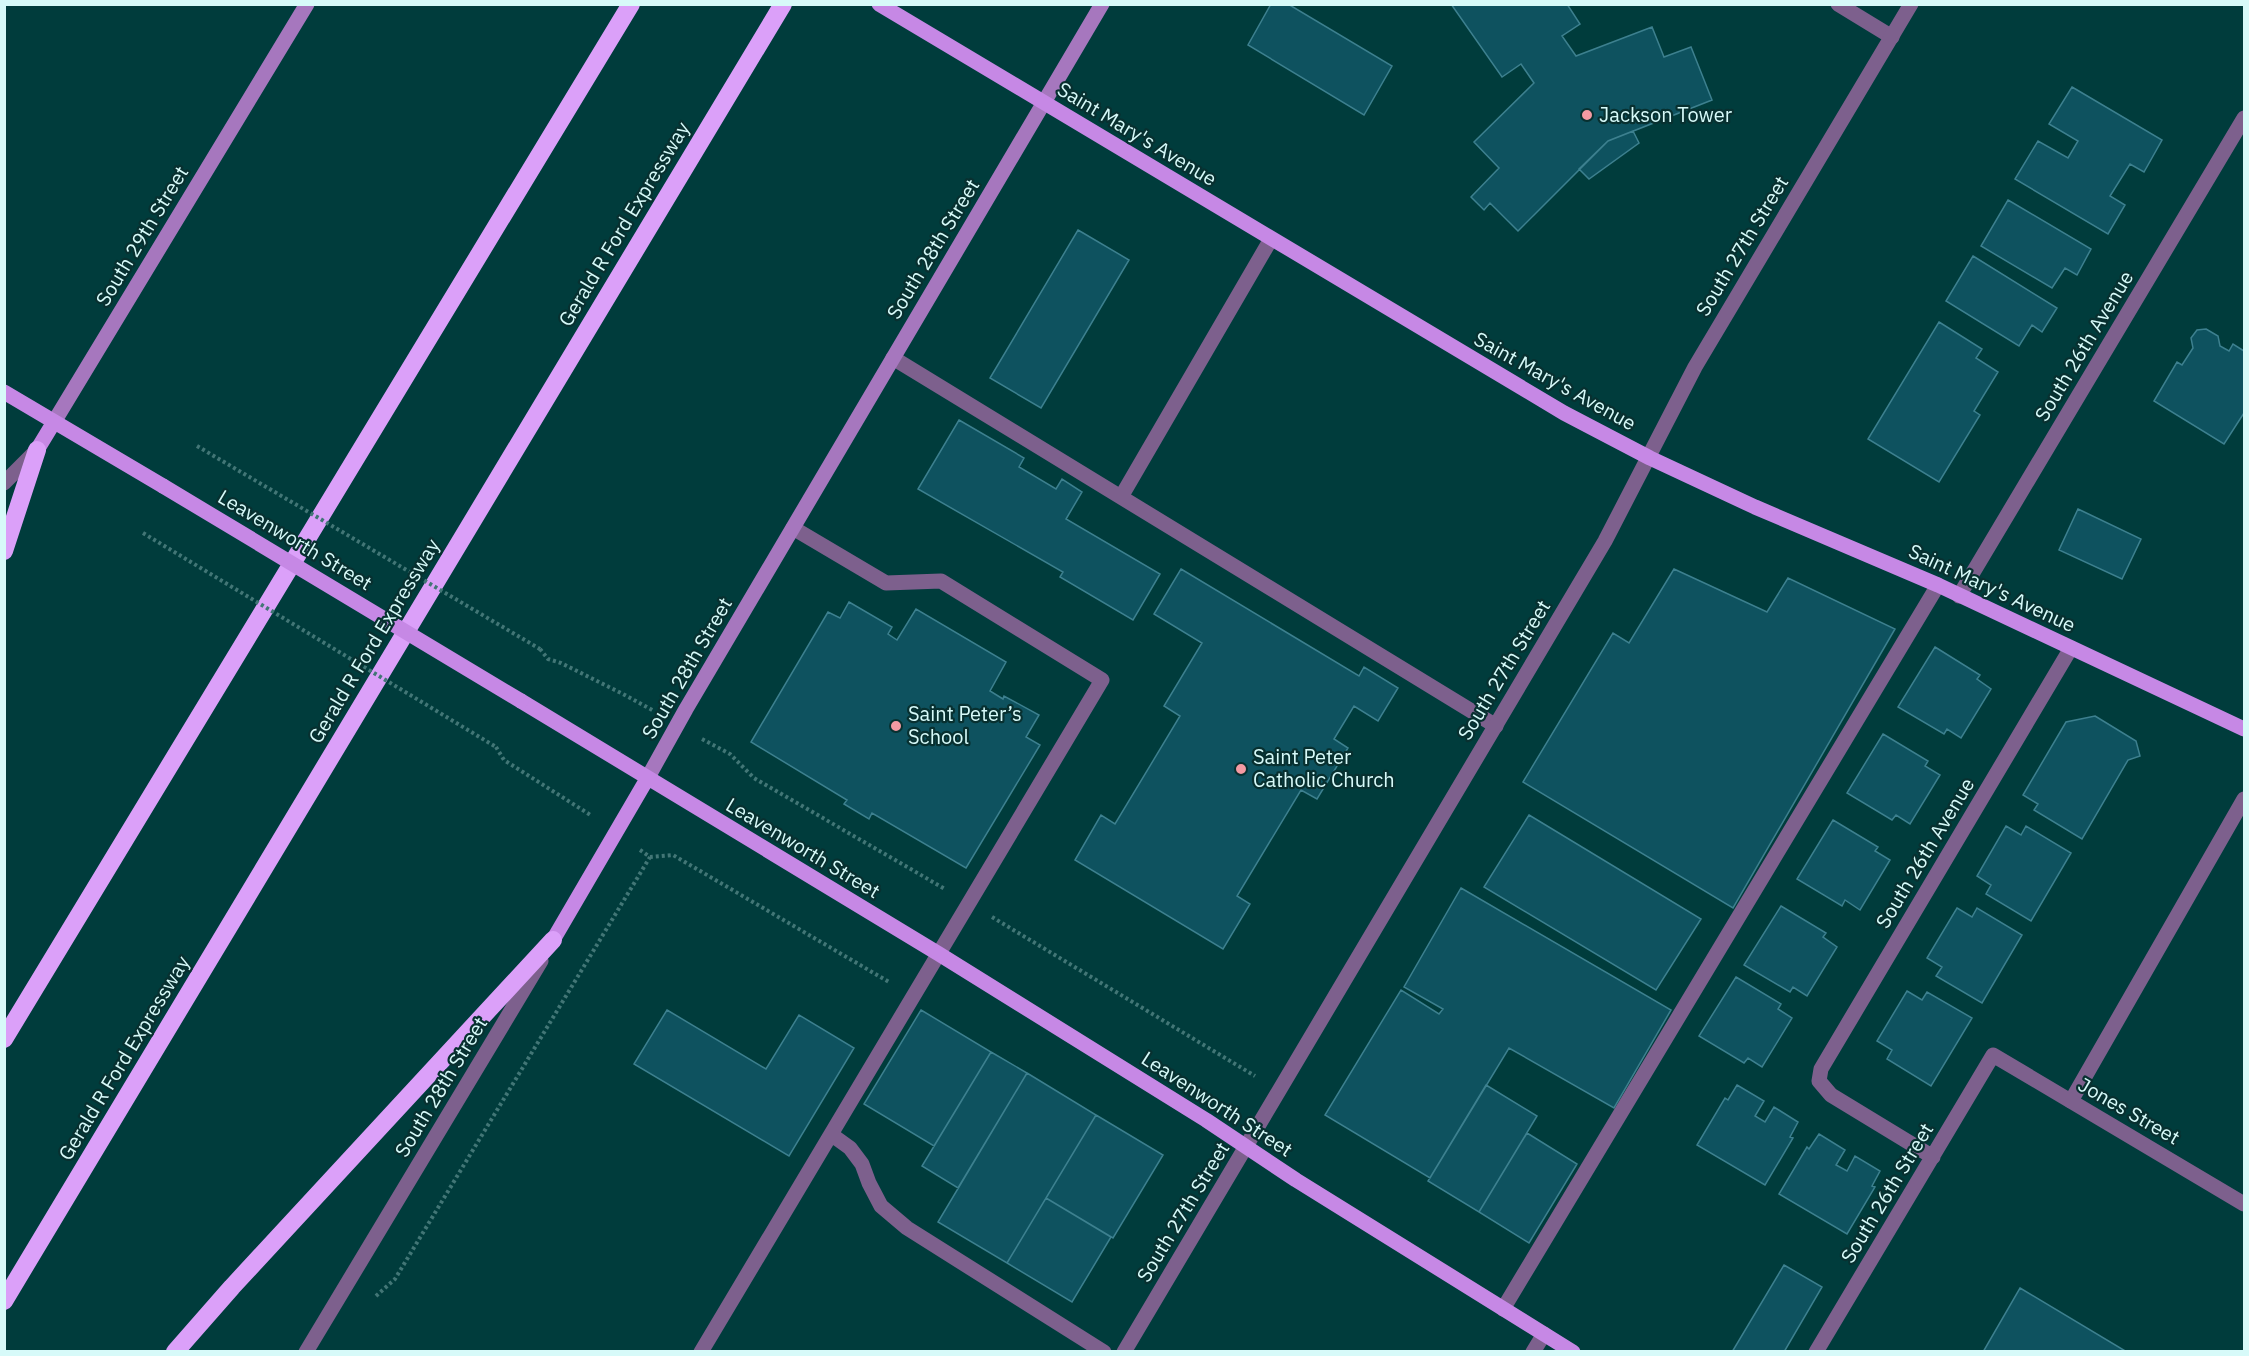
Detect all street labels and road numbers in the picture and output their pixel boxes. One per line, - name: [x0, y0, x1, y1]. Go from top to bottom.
- street label: Saint Mary's Avenue: [1053, 75, 1222, 192]
- street label: Gerald R Ford Expressway: [552, 116, 695, 331]
- street label: South 29th Street: [89, 161, 194, 311]
- street label: South 27th Street: [1689, 171, 1794, 321]
- street label: South 28th Street: [880, 174, 985, 324]
- street label: South 26th Avenue: [2028, 265, 2139, 426]
- street label: Saint Mary's Avenue: [1469, 325, 1641, 436]
- street label: Leavenworth Street: [213, 483, 377, 596]
- street label: Gerald R Ford Expressway: [302, 533, 445, 748]
- street label: Saint Mary's Avenue: [1904, 537, 2080, 638]
- street label: South 28th Street: [635, 592, 738, 743]
- street label: South 27th Street: [1451, 595, 1556, 745]
- street label: South 26th Avenue: [1869, 772, 1980, 933]
- street label: Leavenworth Street: [721, 791, 885, 904]
- street label: Gerald R Ford Expressway: [52, 950, 195, 1165]
- street label: South 28th Street: [388, 1012, 493, 1162]
- street label: Leavenworth Street: [1136, 1045, 1298, 1163]
- street label: Jones Street: [2074, 1071, 2185, 1151]
- street label: South 26th Street: [1834, 1118, 1939, 1268]
- street label: South 27th Street: [1130, 1137, 1235, 1287]

